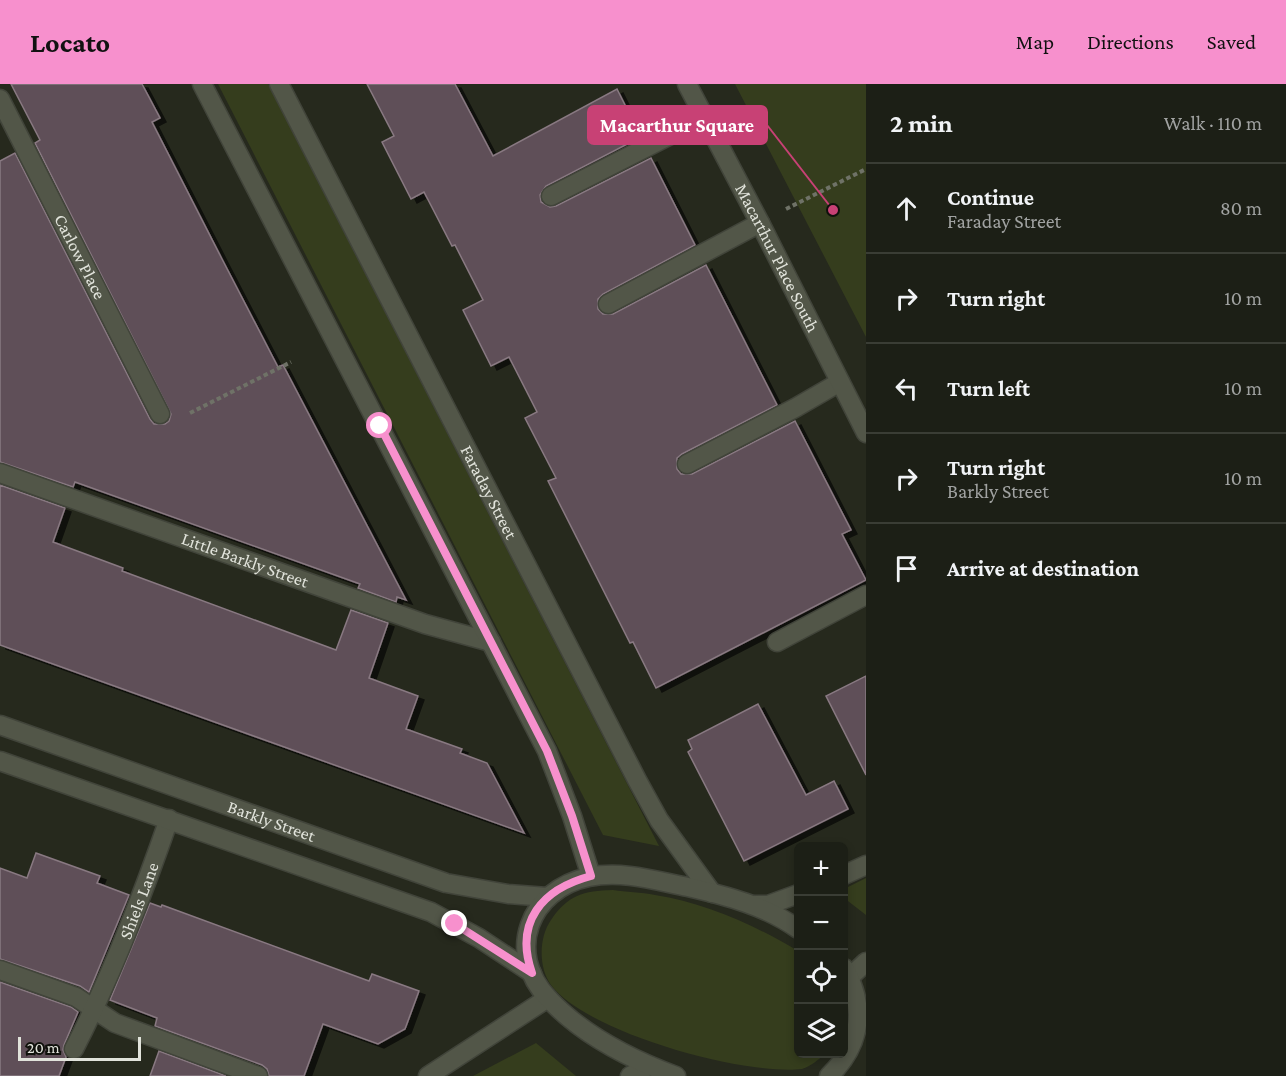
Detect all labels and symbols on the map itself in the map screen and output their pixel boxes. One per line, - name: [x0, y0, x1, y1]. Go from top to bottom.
- callout: Macarthur Square: [588, 106, 767, 144]
- text: Macarthur Square: [600, 114, 754, 136]
- street label: Macarthur Place South: [731, 180, 824, 336]
- street label: Carlow Place: [50, 211, 110, 303]
- route start: [366, 412, 392, 438]
- street label: Faraday Street: [457, 442, 522, 543]
- street label: Little Barkly Street: [179, 528, 312, 592]
- street label: Barkly Street: [225, 796, 319, 846]
- street label: Shiels Lane: [115, 859, 163, 942]
- route end: [441, 910, 467, 936]
- scale bar: [18, 1034, 141, 1062]

